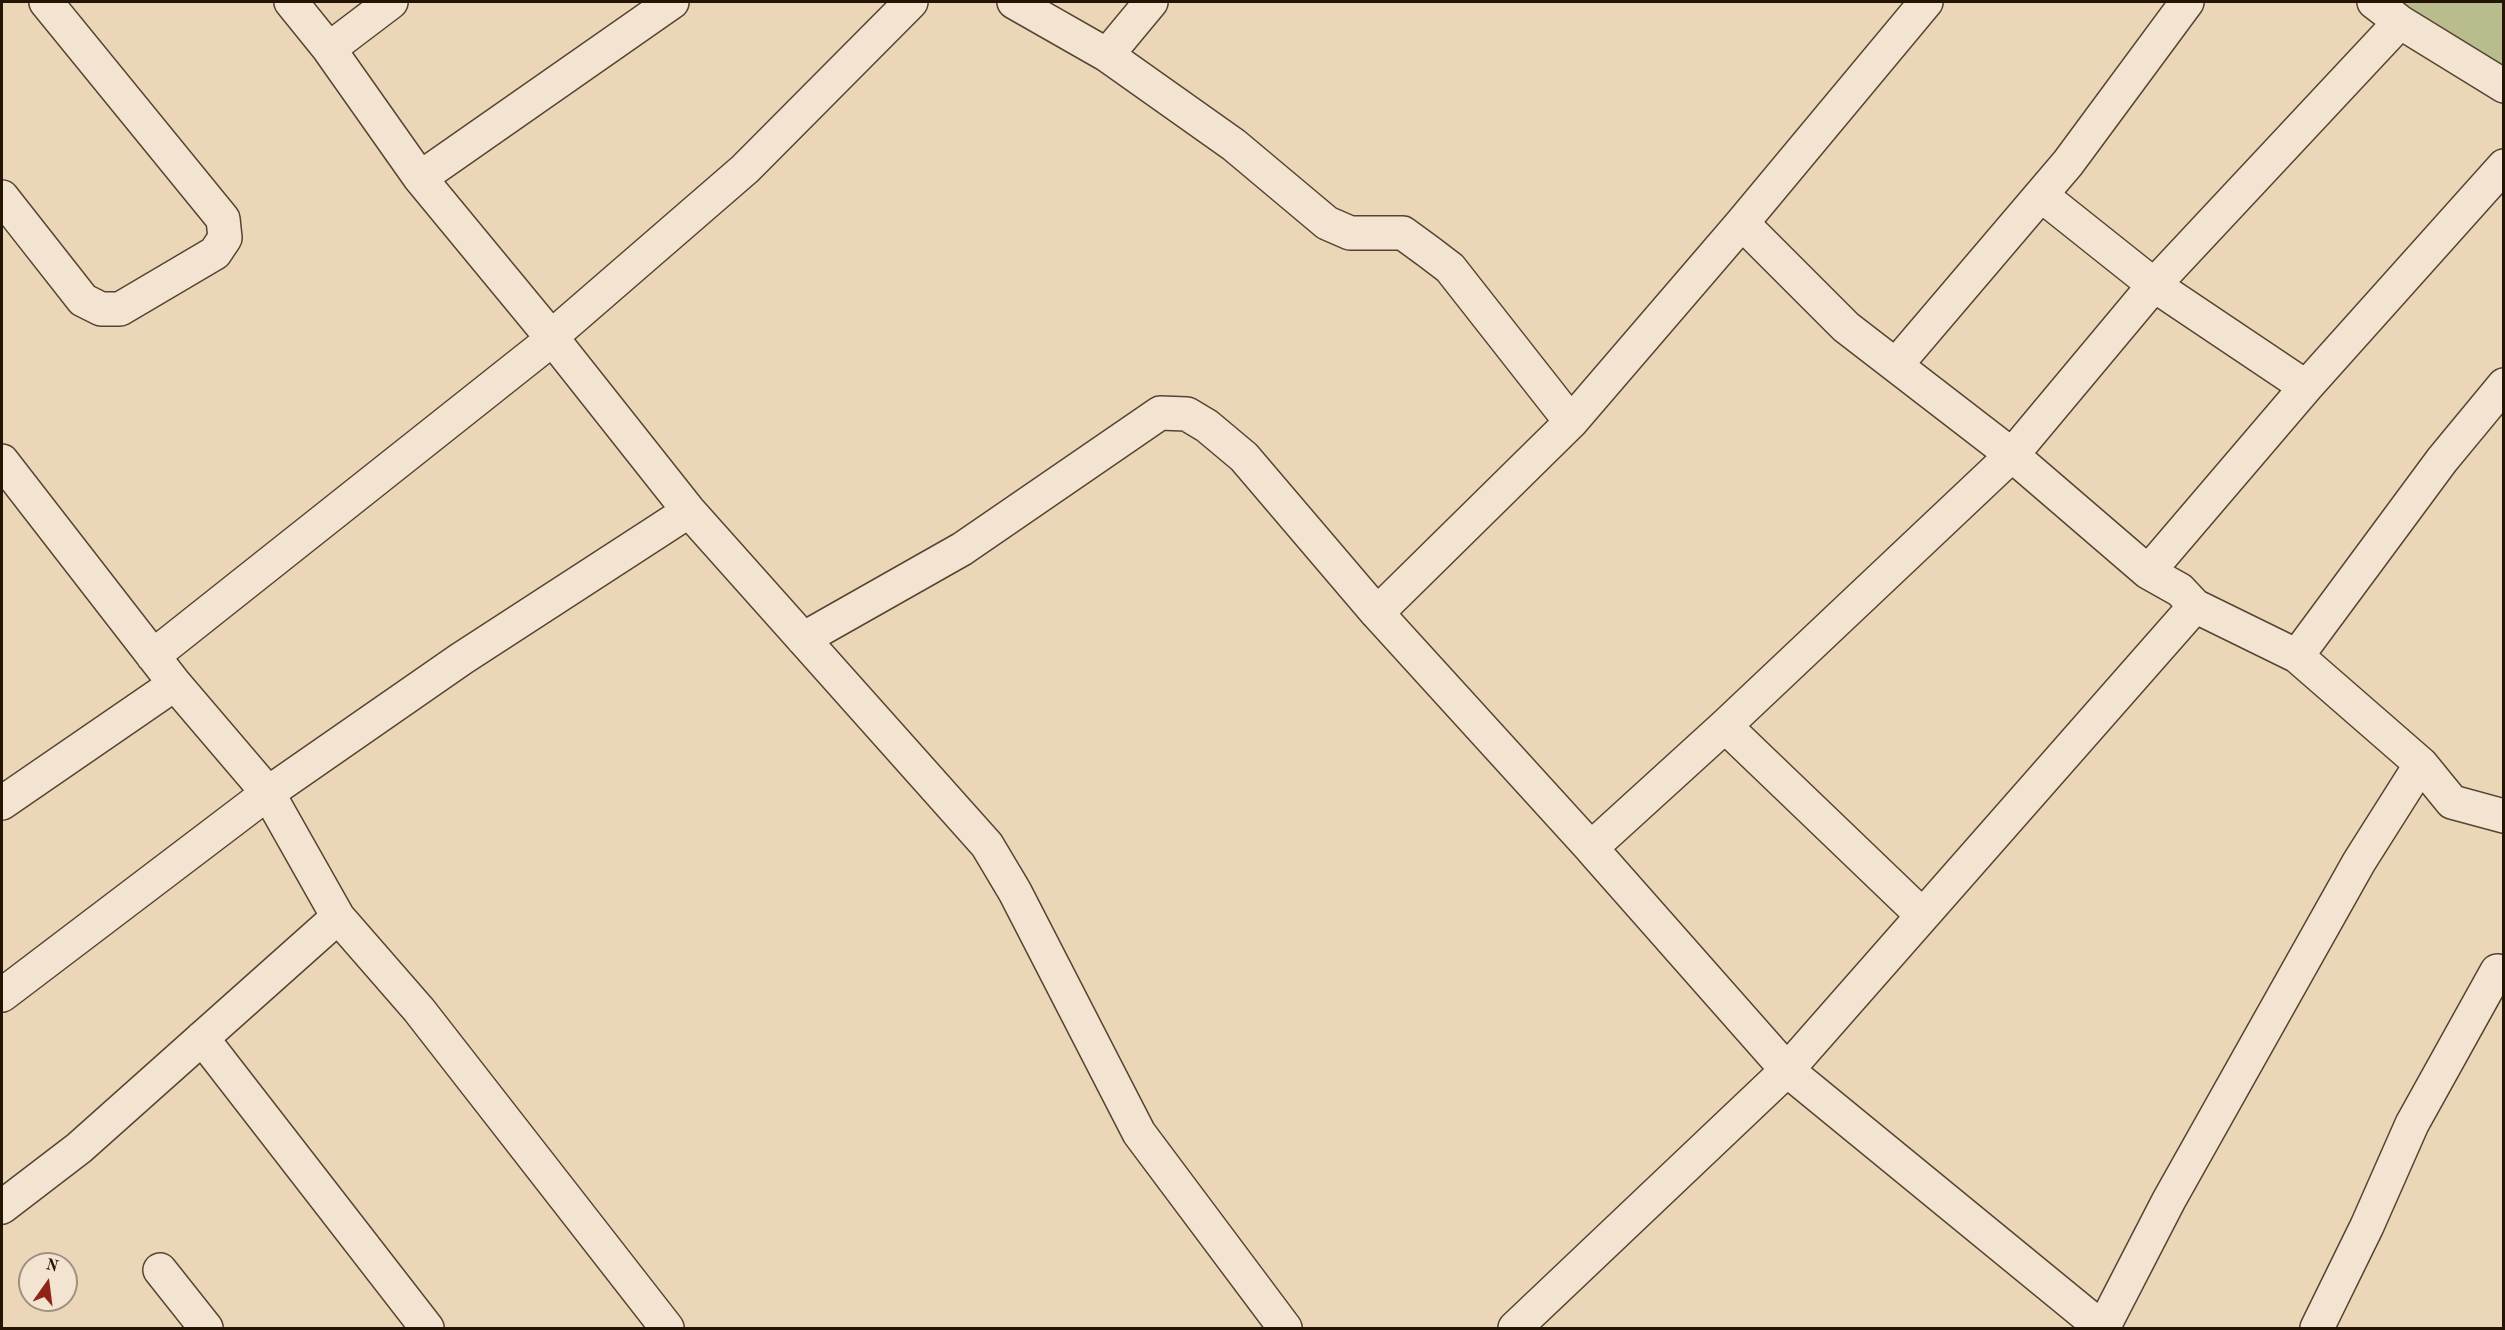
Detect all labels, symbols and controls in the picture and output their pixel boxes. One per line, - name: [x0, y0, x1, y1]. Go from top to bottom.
- north arrow: [18, 1252, 78, 1312]
- text: N: [44, 1257, 60, 1276]

